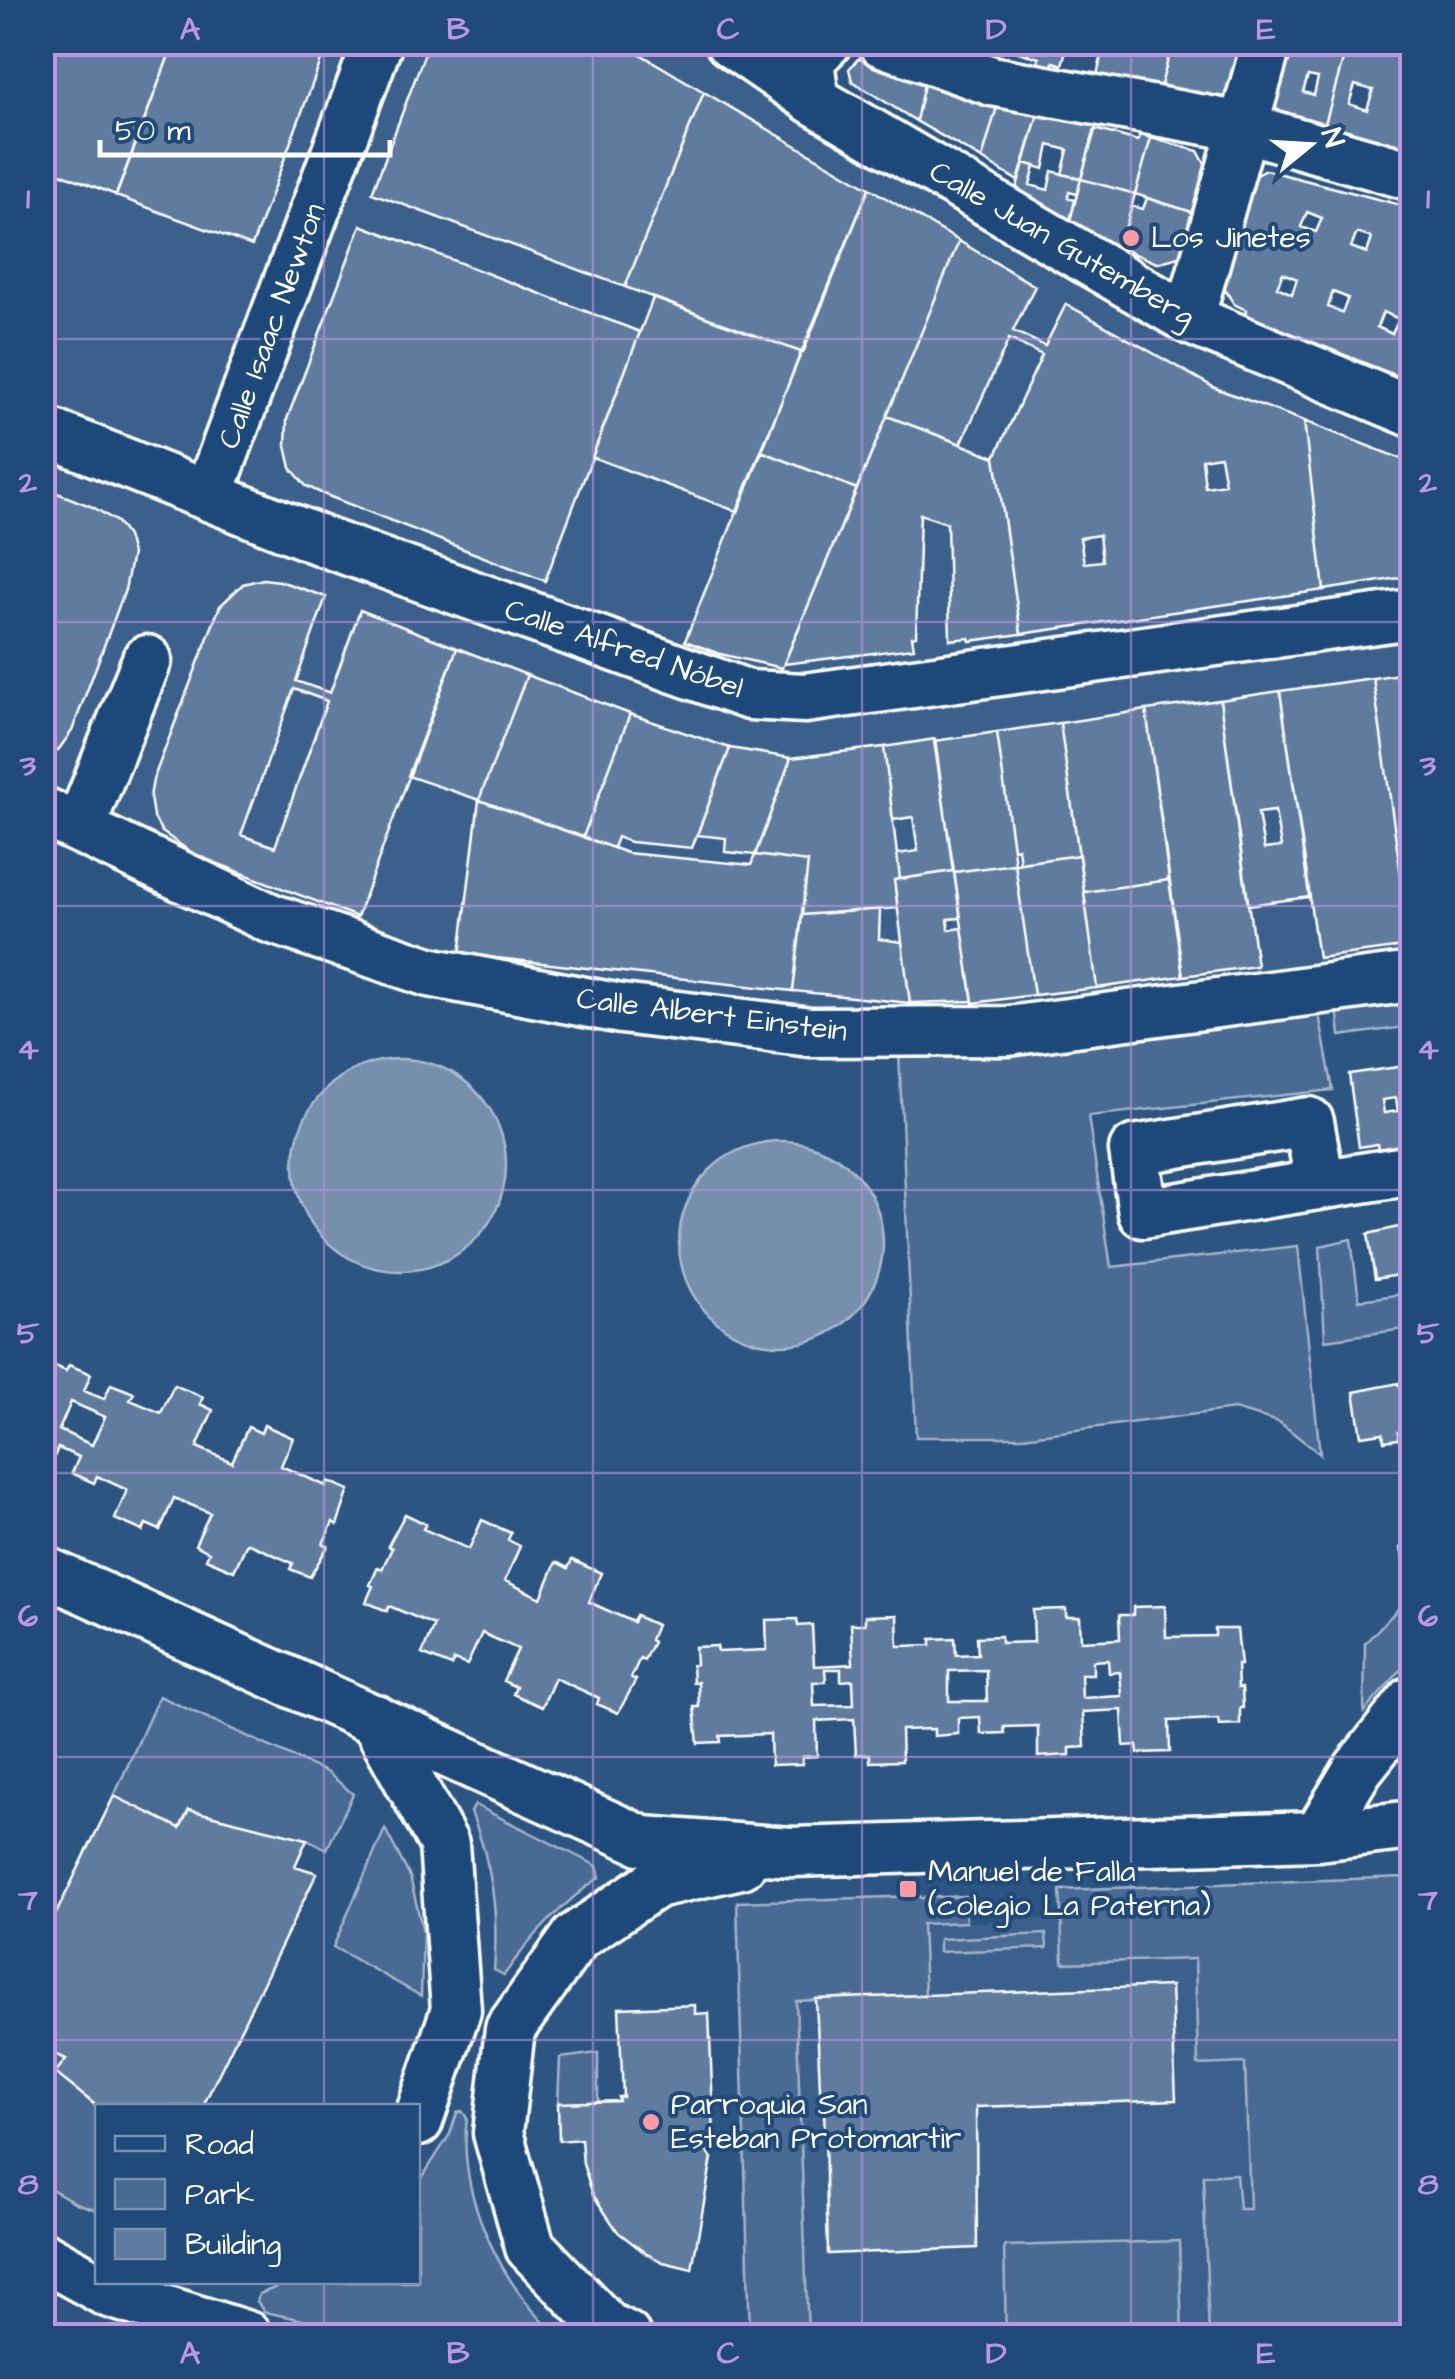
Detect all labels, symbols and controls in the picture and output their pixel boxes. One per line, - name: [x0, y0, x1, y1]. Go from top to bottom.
- text: A: [180, 7, 201, 52]
- text: B: [447, 7, 470, 52]
- text: C: [717, 7, 740, 52]
- text: D: [986, 7, 1007, 52]
- text: E: [1257, 7, 1276, 52]
- scale bar: [100, 95, 390, 157]
- north arrow: [1260, 95, 1360, 195]
- text: 50 m: [115, 110, 191, 152]
- text: N: [1311, 123, 1354, 153]
- street label: Calle Juan Gutemberg: [921, 151, 1203, 338]
- text: 1: [26, 176, 30, 221]
- text: 1: [1426, 176, 1430, 221]
- street label: Calle Isaac Newton: [208, 197, 336, 455]
- place label: Los Jinetes: [1151, 217, 1311, 259]
- marker: Los Jinetes: [1120, 227, 1142, 249]
- text: 2: [18, 460, 38, 505]
- text: 2: [1418, 460, 1438, 505]
- street label: Calle Alfred Nóbel: [499, 589, 749, 709]
- text: 3: [19, 743, 37, 788]
- text: 3: [1419, 743, 1437, 788]
- street label: Calle Albert Einstein: [574, 978, 850, 1052]
- text: 4: [17, 1027, 39, 1072]
- text: 4: [1417, 1027, 1439, 1072]
- text: 5: [17, 1311, 40, 1356]
- text: 5: [1417, 1311, 1440, 1356]
- text: 6: [18, 1594, 38, 1639]
- text: 6: [1418, 1594, 1438, 1639]
- place label: Manuel de Falla (colegio La Paterna): [928, 1851, 1211, 1928]
- text: 7: [17, 1878, 38, 1923]
- marker: Manuel de Falla (colegio La Paterna): [897, 1878, 919, 1900]
- text: 7: [1417, 1878, 1438, 1923]
- place label: Parroquia San Esteban Protomartir: [671, 2084, 961, 2160]
- legend: [95, 2104, 420, 2284]
- marker: Parroquia San Esteban Protomartir: [640, 2111, 662, 2133]
- text: Road: [185, 2124, 254, 2166]
- text: 8: [18, 2162, 39, 2207]
- text: 8: [1418, 2162, 1439, 2207]
- text: Park: [185, 2174, 254, 2216]
- text: Building: [185, 2224, 281, 2267]
- text: A: [180, 2331, 201, 2376]
- text: B: [447, 2331, 470, 2376]
- text: C: [717, 2331, 740, 2376]
- text: D: [986, 2331, 1007, 2376]
- text: E: [1257, 2331, 1276, 2376]

